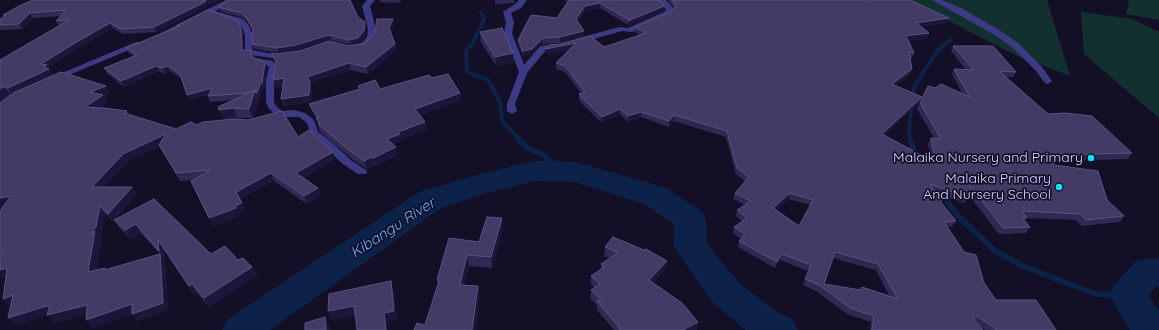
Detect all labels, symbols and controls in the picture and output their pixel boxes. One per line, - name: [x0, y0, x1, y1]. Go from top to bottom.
- place label: Malaika Nursery and Primary: [893, 150, 1083, 166]
- marker: Malaika Nursery and Primary: [1086, 153, 1096, 163]
- place label: Malaika Primary And Nursery School: [923, 171, 1051, 204]
- marker: Malaika Primary And Nursery School: [1054, 182, 1064, 192]
- water label: Kibangu River: [347, 194, 439, 262]

